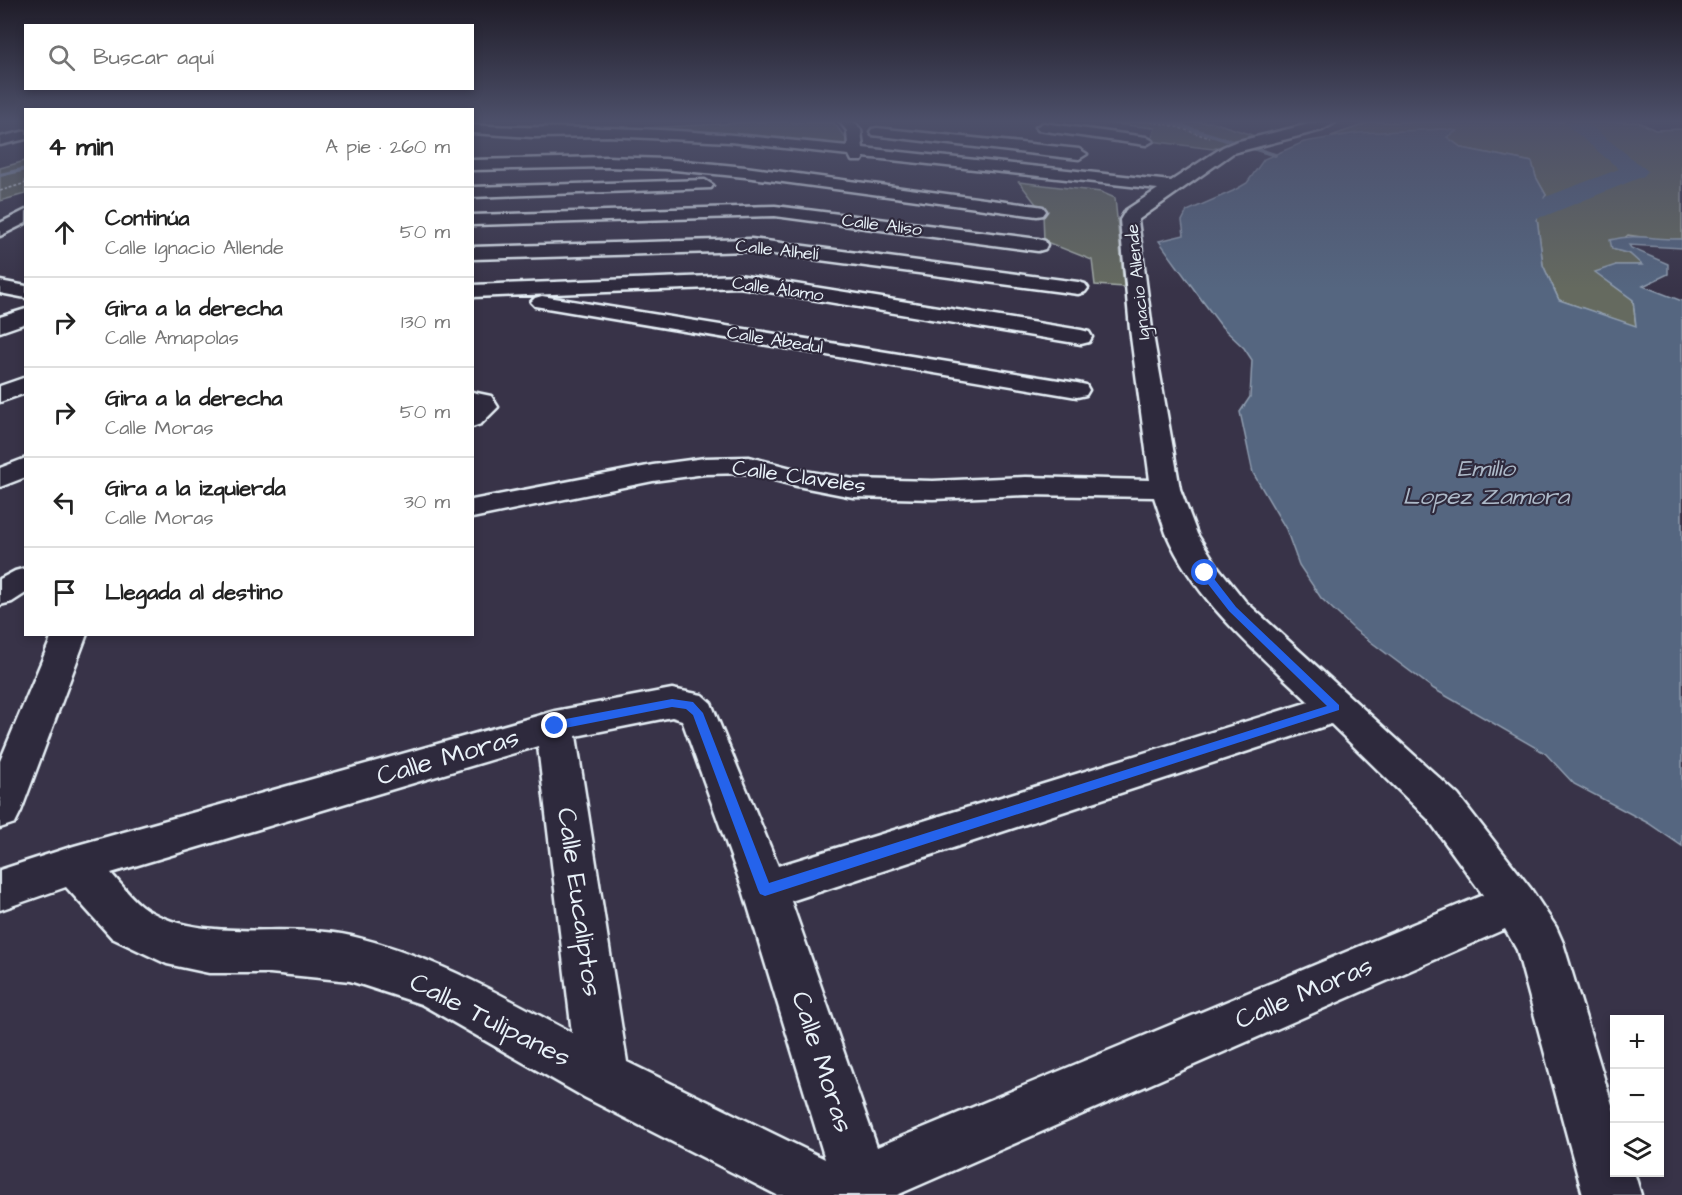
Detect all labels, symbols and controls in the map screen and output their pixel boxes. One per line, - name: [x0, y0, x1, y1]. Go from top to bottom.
- search box: [24, 24, 474, 90]
- icon: search: [45, 41, 78, 74]
- text: Buscar aquí: [93, 42, 214, 73]
- text: 4 min: [48, 129, 113, 165]
- text: A pie · 260 m: [325, 133, 450, 161]
- text: Continúa: [105, 203, 190, 234]
- street label: Calle Aliso: [840, 208, 924, 242]
- icon: ahead: [48, 216, 81, 249]
- text: 50 m: [400, 218, 450, 246]
- street label: Ignacio Allende: [1119, 222, 1158, 341]
- street label: Calle Alhelí: [734, 233, 820, 267]
- text: Calle Ignacio Allende: [105, 234, 284, 262]
- street label: Calle Álamo: [731, 270, 825, 308]
- text: Gira a la derecha: [105, 293, 282, 324]
- icon: right: [48, 306, 81, 339]
- text: 130 m: [401, 308, 450, 336]
- street label: Calle Abedul: [725, 320, 825, 360]
- text: Calle Amapolas: [105, 324, 239, 352]
- text: Gira a la derecha: [105, 383, 282, 414]
- icon: right: [48, 396, 81, 429]
- text: 50 m: [400, 398, 450, 426]
- text: Calle Moras: [105, 414, 214, 442]
- street label: Calle Claveles: [730, 452, 868, 502]
- water label: Emilio Lopez Zamora: [1403, 452, 1571, 514]
- text: Gira a la izquierda: [105, 473, 286, 504]
- icon: left: [48, 486, 81, 519]
- text: 30 m: [404, 488, 450, 516]
- text: Calle Moras: [105, 504, 214, 532]
- route start: [1191, 559, 1217, 585]
- icon: arrive: [48, 576, 81, 609]
- text: Llegada al destino: [105, 577, 283, 608]
- route end: [541, 712, 567, 738]
- street label: Calle Moras: [372, 719, 524, 795]
- street label: Calle Eucaliptos: [547, 805, 611, 999]
- street label: Calle Moras: [1229, 947, 1379, 1039]
- street label: Calle Tulipanes: [403, 963, 577, 1077]
- street label: Calle Moras: [781, 986, 863, 1138]
- map controls: [1610, 1015, 1664, 1177]
- button: +: [1610, 1015, 1664, 1069]
- button: −: [1610, 1069, 1664, 1123]
- button: layers: [1610, 1123, 1664, 1177]

